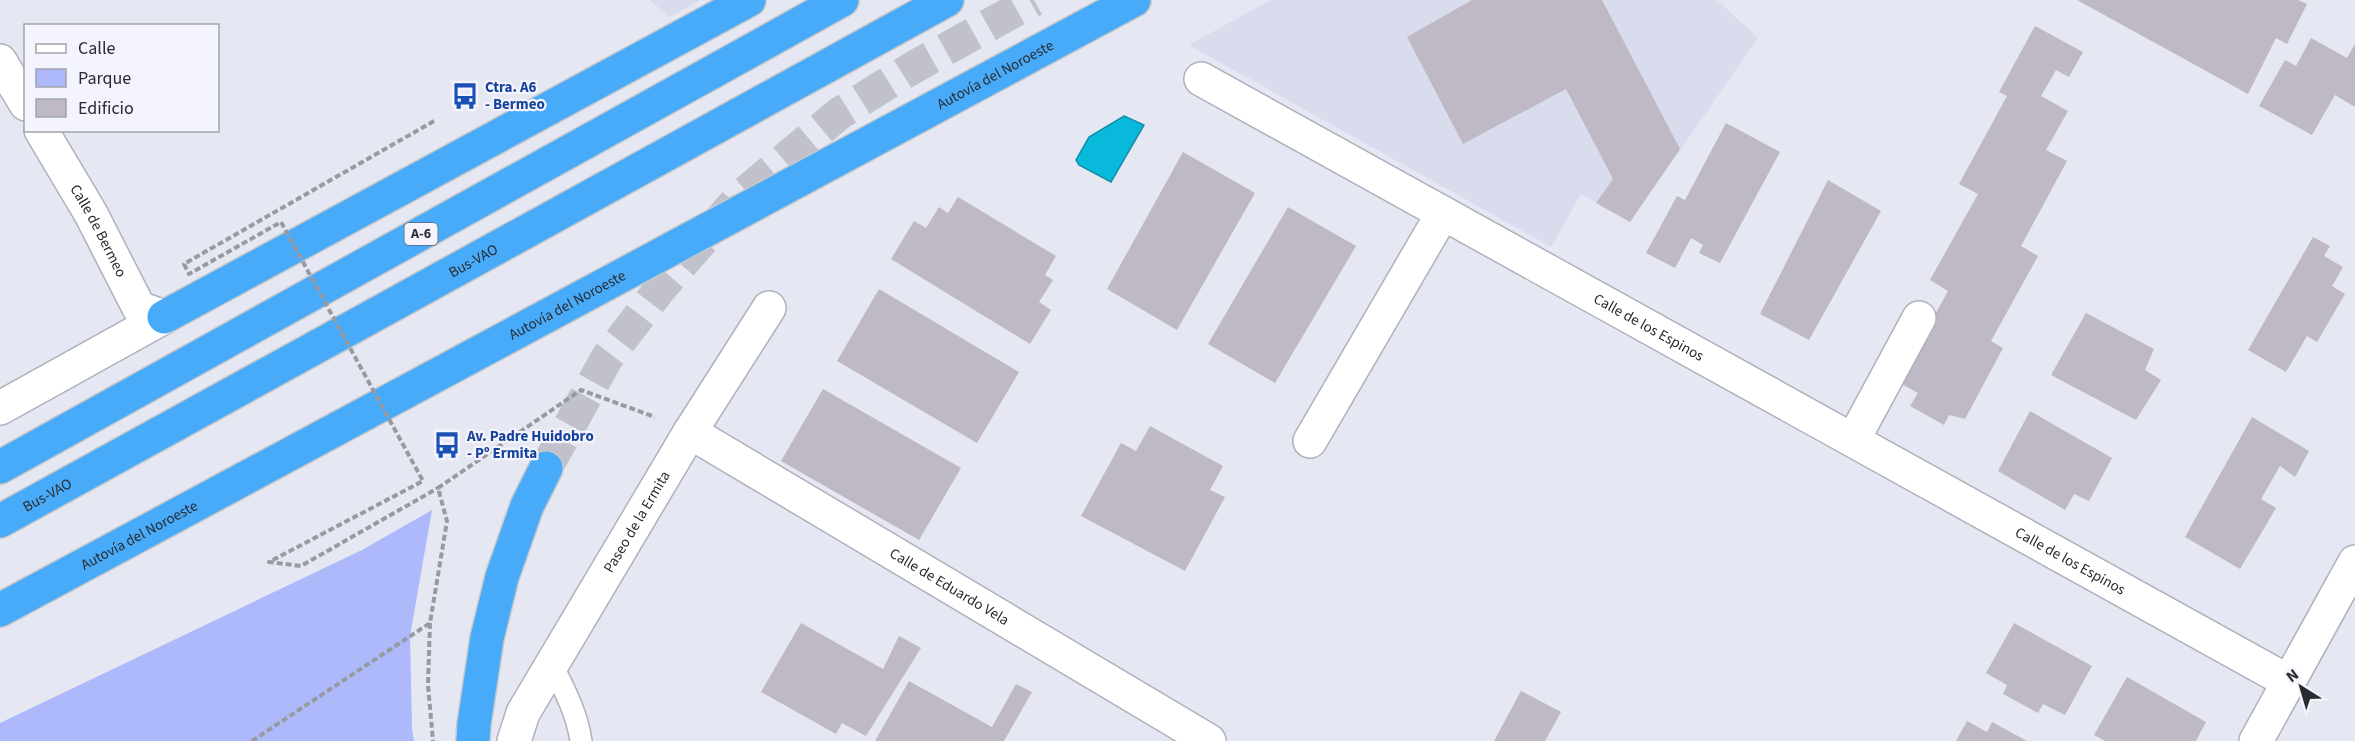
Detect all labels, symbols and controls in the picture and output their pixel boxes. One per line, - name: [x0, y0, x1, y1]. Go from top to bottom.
- legend: [24, 24, 219, 132]
- street label: Autovía del Noroeste: [933, 35, 1057, 115]
- text: Calle: [78, 36, 116, 61]
- text: Parque: [78, 66, 131, 91]
- place label: Ctra. A6 - Bermeo: [485, 77, 545, 115]
- bus stop icon: Ctra. A6 - Bermeo: [450, 81, 480, 111]
- text: Edificio: [78, 96, 134, 121]
- street label: Calle de Bermeo: [65, 180, 132, 281]
- road number: A-6: [404, 223, 438, 245]
- street label: Bus-VAO: [445, 239, 502, 283]
- street label: Autovía del Noroeste: [505, 265, 629, 345]
- street label: Calle de los Espinos: [1590, 288, 1708, 366]
- place label: Av. Padre Huidobro - Pº Ermita: [466, 426, 594, 464]
- bus stop icon: Av. Padre Huidobro - Pº Ermita: [432, 430, 462, 460]
- street label: Paseo de la Ermita: [598, 467, 675, 577]
- street label: Bus-VAO: [19, 473, 76, 517]
- street label: Autovía del Noroeste: [77, 495, 201, 575]
- street label: Calle de los Espinos: [2011, 522, 2129, 600]
- street label: Calle de Eduardo Vela: [886, 543, 1013, 630]
- north arrow: [2271, 657, 2331, 717]
- text: N: [2282, 664, 2303, 688]

